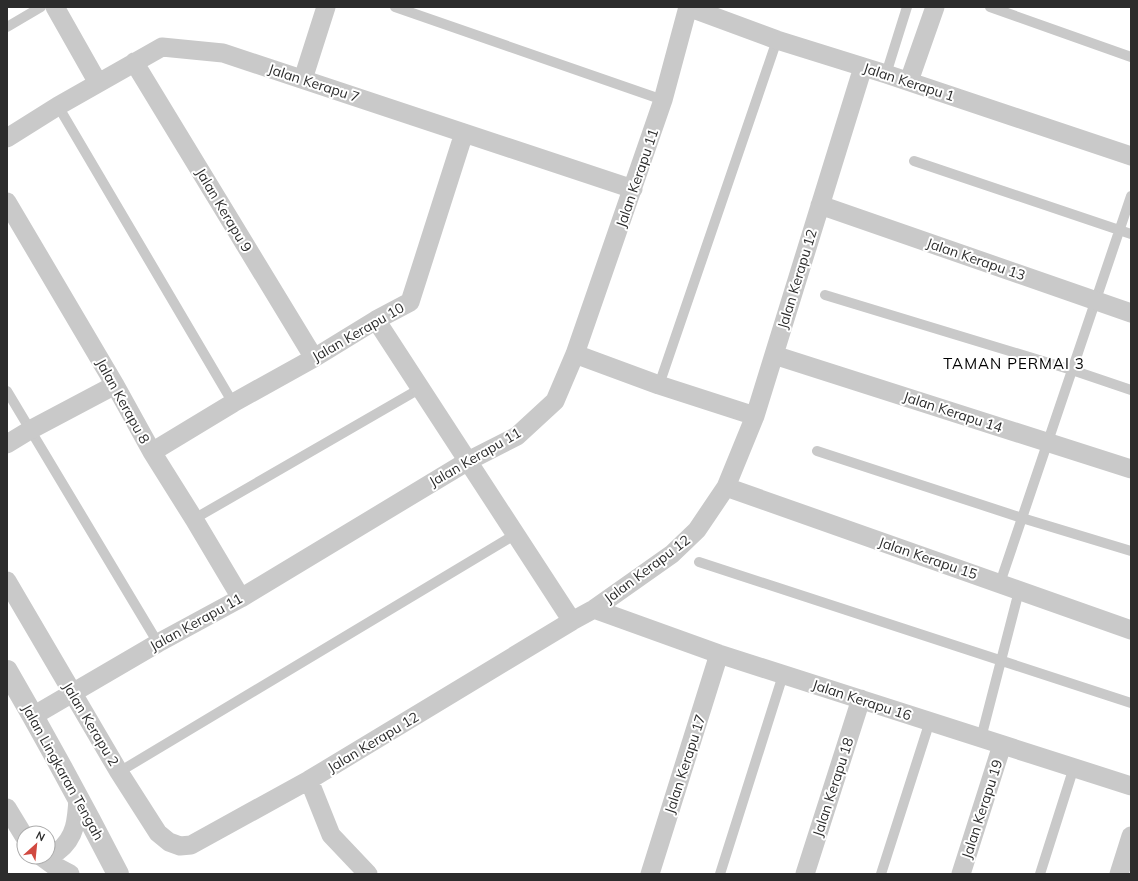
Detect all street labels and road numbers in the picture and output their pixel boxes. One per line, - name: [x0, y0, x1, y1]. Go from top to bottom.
- street label: Jalan Kerapu 1: [861, 59, 957, 105]
- street label: Jalan Kerapu 7: [266, 60, 362, 106]
- street label: Jalan Kerapu 11: [612, 126, 662, 230]
- street label: Jalan Kerapu 9: [192, 165, 256, 255]
- street label: Jalan Kerapu 12: [773, 227, 821, 331]
- street label: Jalan Kerapu 13: [924, 234, 1028, 284]
- street label: Jalan Kerapu 10: [309, 298, 407, 366]
- street label: Jalan Kerapu 8: [92, 355, 154, 447]
- street label: Jalan Kerapu 14: [901, 387, 1005, 437]
- street label: Jalan Kerapu 11: [426, 423, 524, 491]
- street label: Jalan Kerapu 12: [600, 531, 694, 607]
- street label: Jalan Kerapu 15: [876, 533, 980, 583]
- street label: Jalan Kerapu 11: [146, 589, 246, 655]
- street label: Jalan Kerapu 16: [810, 675, 914, 725]
- street label: Jalan Kerapu 2: [59, 679, 123, 769]
- street label: Jalan Lingkaran Tengah: [18, 701, 108, 843]
- street label: Jalan Kerapu 12: [324, 708, 422, 776]
- street label: Jalan Kerapu 17: [660, 712, 710, 816]
- street label: Jalan Kerapu 18: [808, 735, 858, 839]
- street label: Jalan Kerapu 19: [957, 757, 1007, 861]

